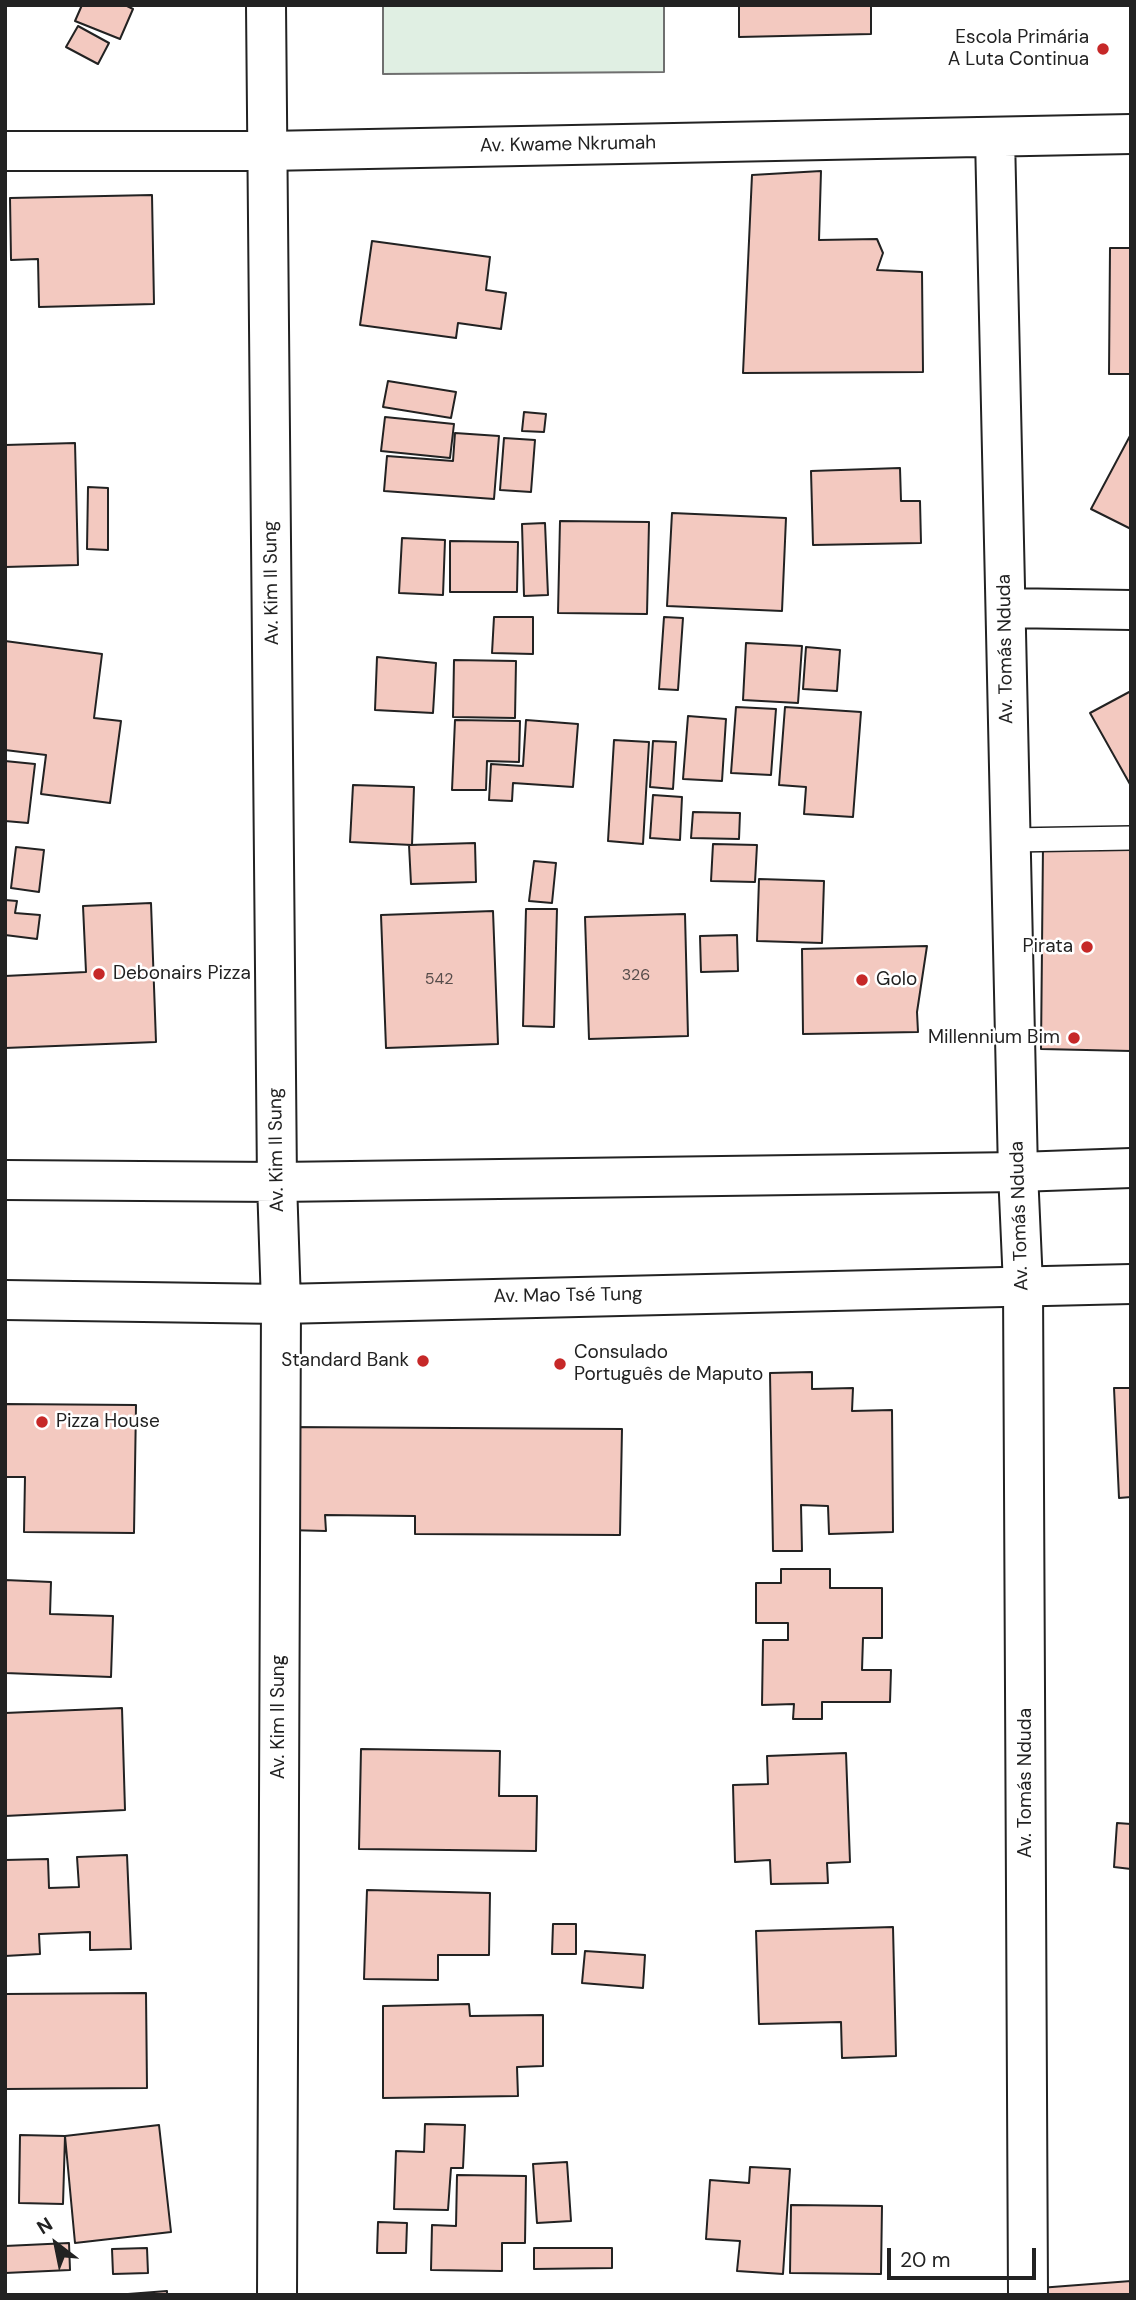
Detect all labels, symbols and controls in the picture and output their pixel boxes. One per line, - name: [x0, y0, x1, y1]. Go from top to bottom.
- place label: Escola Primária A Luta Continua: [948, 27, 1089, 71]
- marker: Escola Primária A Luta Continua: [1095, 41, 1111, 57]
- street label: Av. Kwame Nkrumah: [480, 132, 656, 158]
- street label: Av. Kim II Sung: [260, 520, 284, 646]
- street label: Av. Tomás Nduda: [993, 574, 1019, 724]
- place label: Pirata: [1023, 936, 1073, 958]
- marker: Pirata: [1079, 939, 1095, 955]
- place label: Debonairs Pizza: [113, 963, 251, 985]
- marker: Debonairs Pizza: [91, 966, 107, 982]
- house number: 326: [622, 966, 650, 986]
- place label: Golo: [876, 969, 917, 991]
- house number: 542: [425, 970, 453, 990]
- marker: Golo: [854, 972, 870, 988]
- place label: Millennium Bim: [928, 1027, 1060, 1049]
- marker: Millennium Bim: [1066, 1030, 1082, 1046]
- street label: Av. Kim II Sung: [265, 1087, 289, 1213]
- street label: Av. Tomás Nduda: [1006, 1141, 1034, 1291]
- street label: Av. Mao Tsé Tung: [493, 1283, 643, 1309]
- place label: Consulado Português de Maputo: [574, 1342, 763, 1386]
- place label: Standard Bank: [281, 1350, 409, 1372]
- marker: Standard Bank: [415, 1353, 431, 1369]
- marker: Consulado Português de Maputo: [552, 1356, 568, 1372]
- place label: Pizza House: [56, 1411, 160, 1433]
- marker: Pizza House: [34, 1414, 50, 1430]
- street label: Av. Kim II Sung: [268, 1655, 290, 1779]
- street label: Av. Tomás Nduda: [1015, 1708, 1037, 1858]
- north arrow: [21, 2209, 91, 2279]
- text: N: [32, 2211, 57, 2240]
- scale bar: [891, 2234, 1040, 2278]
- text: 20 m: [900, 2246, 951, 2274]

